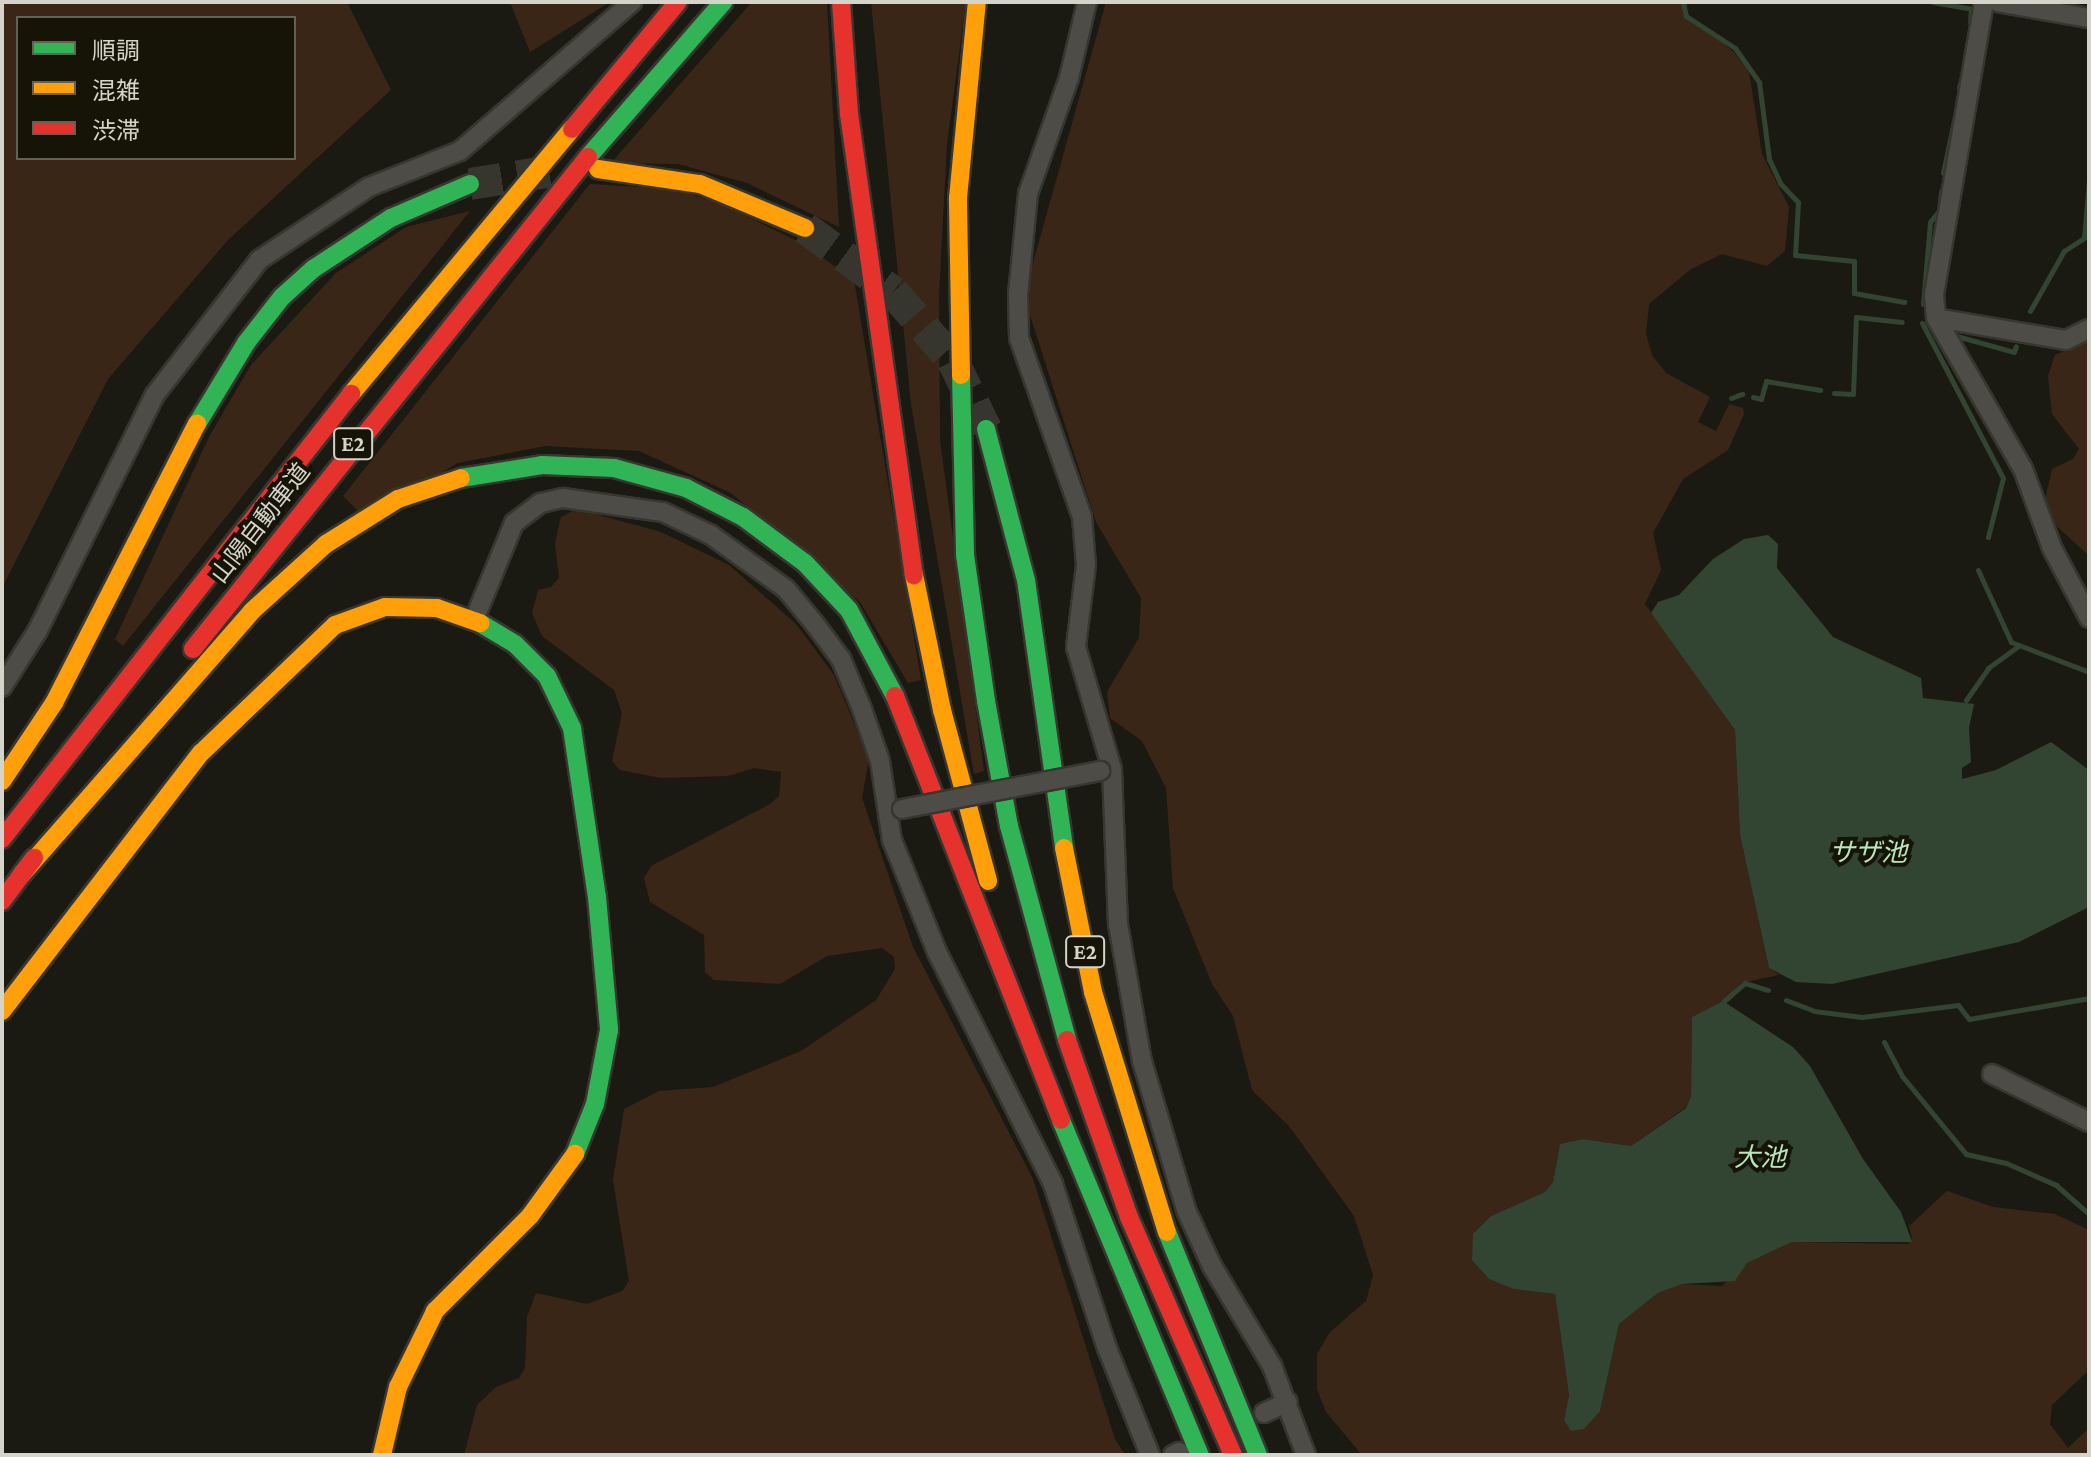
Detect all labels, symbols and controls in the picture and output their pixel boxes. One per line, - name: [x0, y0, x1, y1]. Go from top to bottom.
- legend: [16, 16, 296, 160]
- text: 順調: [92, 37, 140, 64]
- text: 混雑: [92, 77, 140, 104]
- text: 渋滞: [92, 117, 140, 144]
- road number: E2: [333, 426, 373, 462]
- street label: 山陽自動車道: [204, 457, 316, 589]
- water label: サザ池: [1829, 837, 1907, 869]
- road number: E2: [1065, 934, 1105, 970]
- water label: 大池: [1734, 1142, 1786, 1174]

